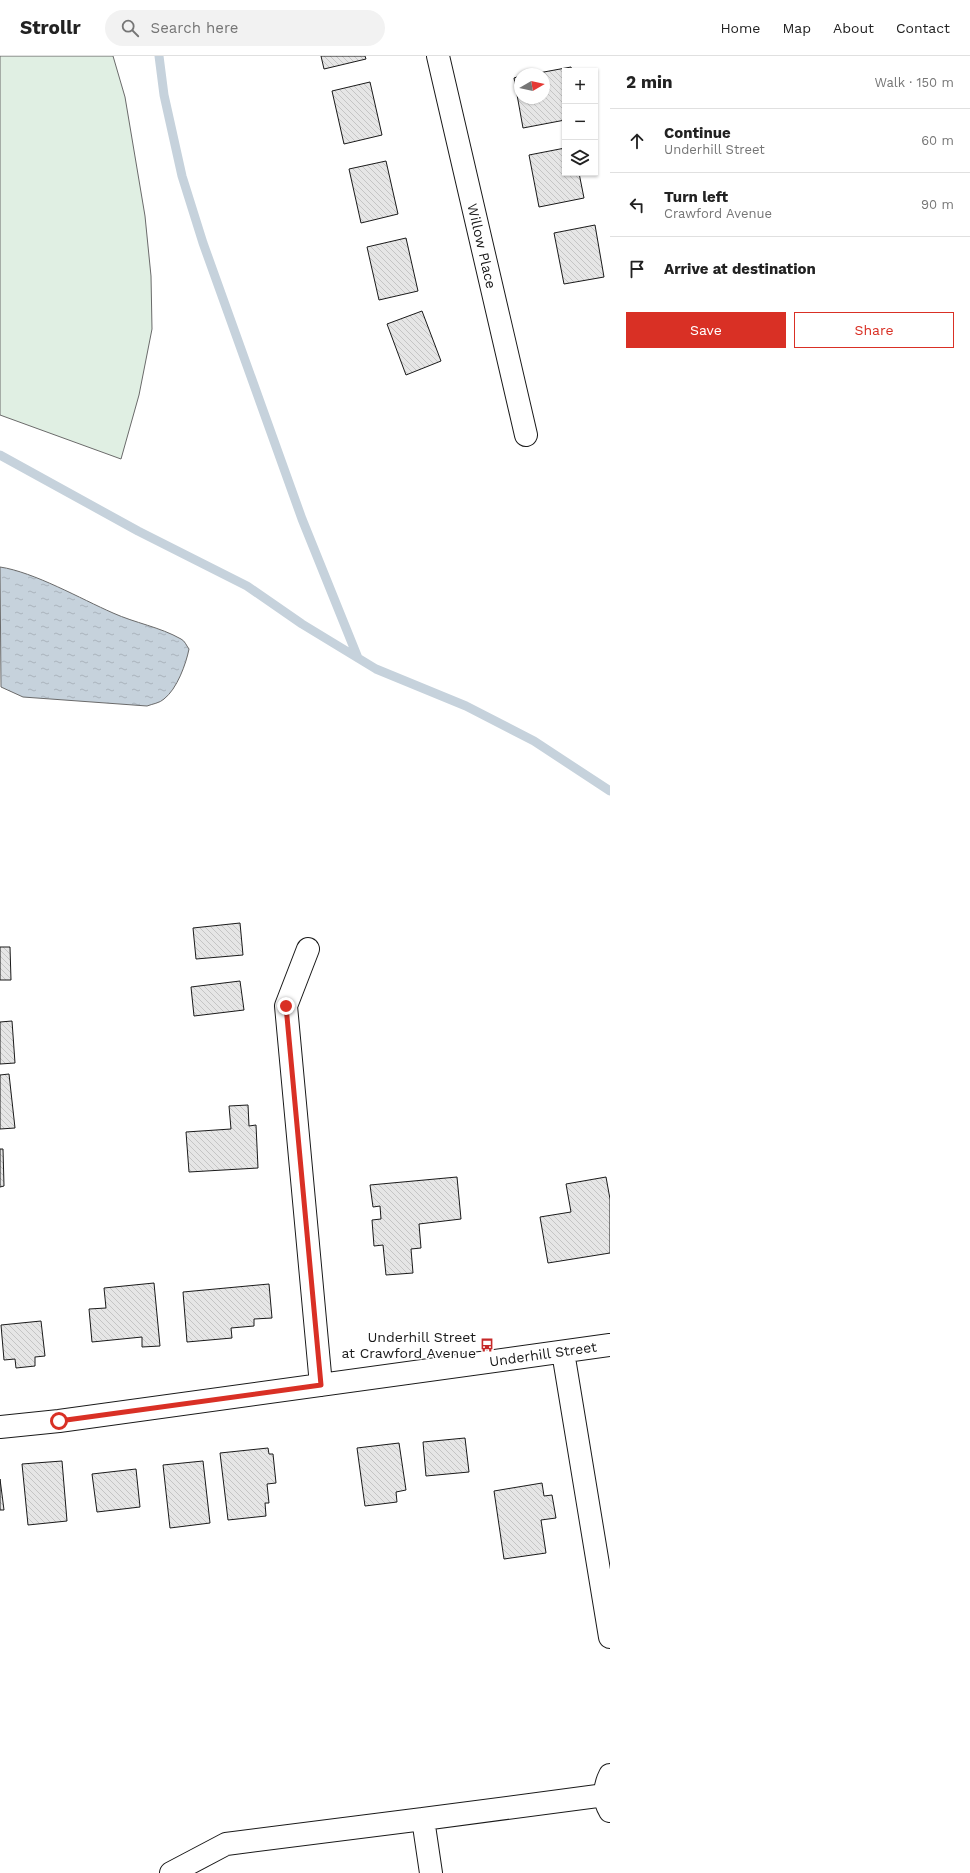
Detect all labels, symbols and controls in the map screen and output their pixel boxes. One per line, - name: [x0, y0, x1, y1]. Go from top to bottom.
- search box: [105, 10, 385, 46]
- text: Strollr: [20, 16, 81, 39]
- icon: search: [119, 17, 141, 39]
- text: Search here: [151, 19, 239, 37]
- text: Home: [720, 20, 760, 36]
- text: Map: [782, 20, 811, 36]
- text: About: [833, 20, 874, 36]
- text: Contact: [896, 20, 950, 36]
- north arrow: [514, 68, 550, 104]
- map controls: [562, 68, 598, 176]
- button: +: [562, 68, 598, 104]
- text: 2 min: [626, 72, 672, 92]
- text: Walk · 150 m: [875, 75, 954, 90]
- button: −: [562, 104, 598, 140]
- text: Continue: [664, 124, 731, 142]
- icon: ahead: [626, 130, 648, 152]
- text: 60 m: [921, 133, 954, 148]
- button: layers: [562, 140, 598, 176]
- text: Underhill Street: [664, 142, 765, 157]
- text: Turn left: [664, 188, 728, 206]
- icon: left: [626, 194, 648, 216]
- text: 90 m: [921, 197, 954, 212]
- street label: Willow Place: [464, 202, 500, 290]
- text: Crawford Avenue: [664, 206, 772, 221]
- icon: arrive: [626, 258, 648, 280]
- text: Arrive at destination: [664, 260, 816, 278]
- button: Save: [626, 312, 786, 348]
- button: Share: [794, 312, 954, 348]
- route end: [277, 997, 295, 1015]
- place label: Underhill Street at Crawford Avenue: [341, 1329, 476, 1361]
- bus stop icon: Underhill Street at Crawford Avenue: [479, 1337, 495, 1353]
- street label: Underhill Street: [488, 1339, 598, 1369]
- route start: [50, 1412, 68, 1430]

